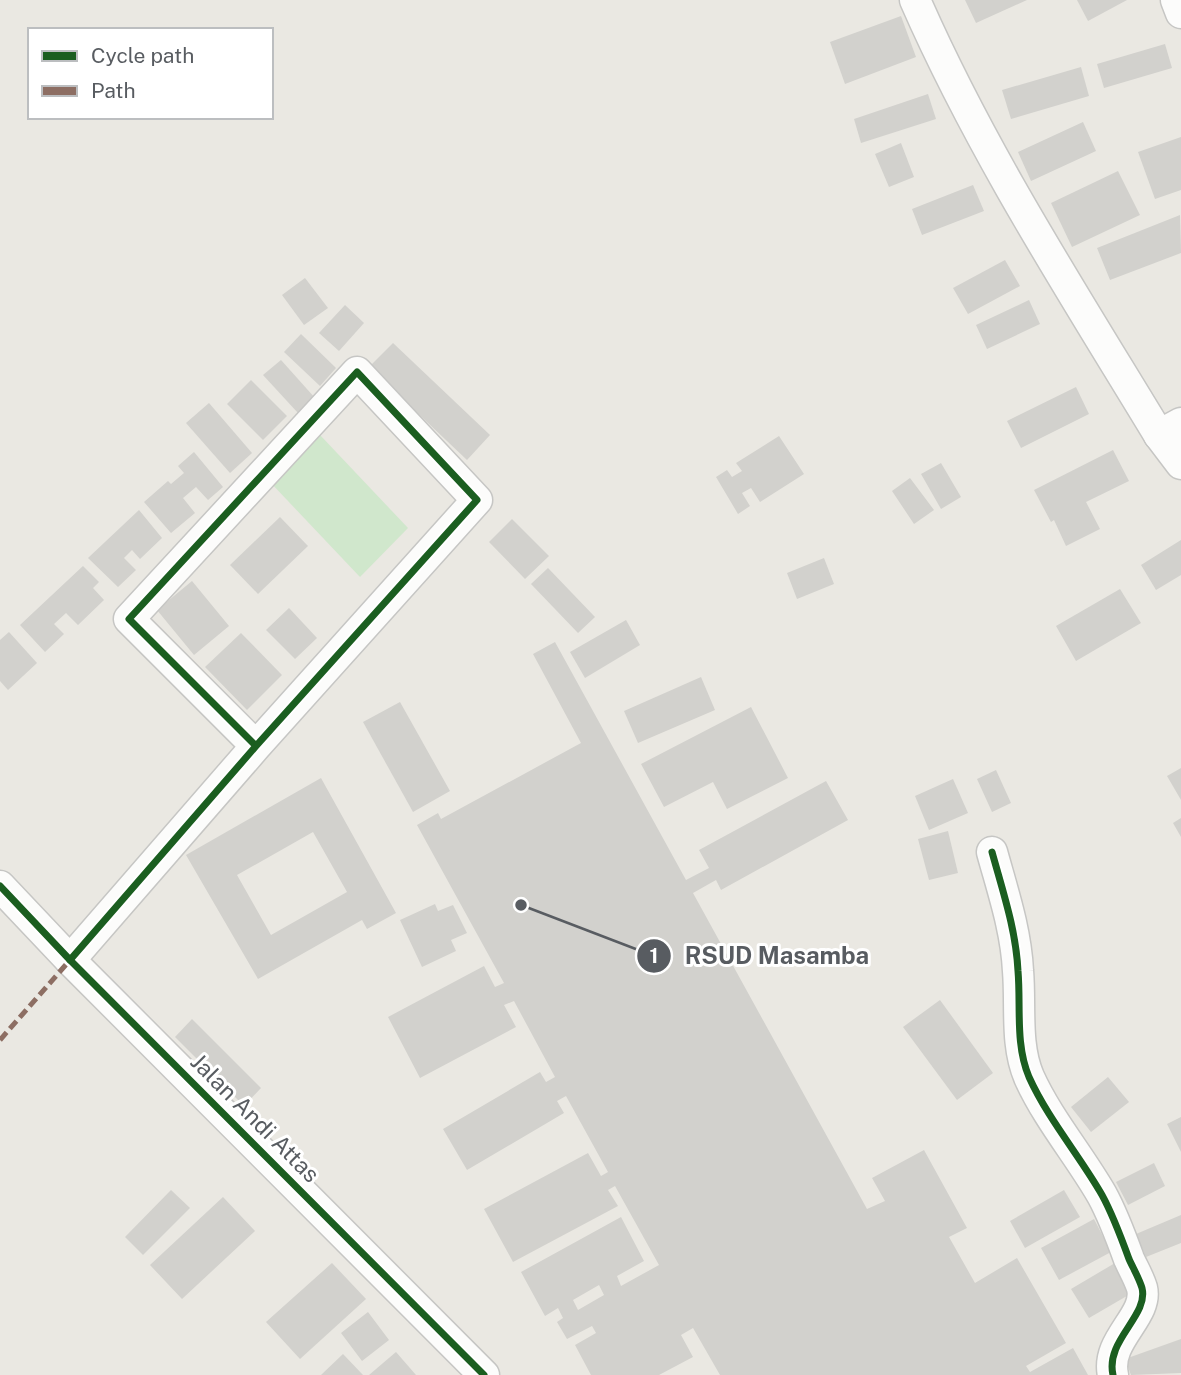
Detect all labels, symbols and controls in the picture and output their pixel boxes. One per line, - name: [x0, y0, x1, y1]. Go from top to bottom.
- legend: [28, 28, 273, 119]
- text: Cycle path: [91, 43, 194, 68]
- text: Path: [91, 78, 136, 103]
- callout: RSUD Masamba: [636, 933, 884, 978]
- text: RSUD Masamba: [685, 941, 869, 969]
- text: 1: [650, 943, 659, 968]
- street label: Jalan Andi Attas: [185, 1048, 325, 1188]

